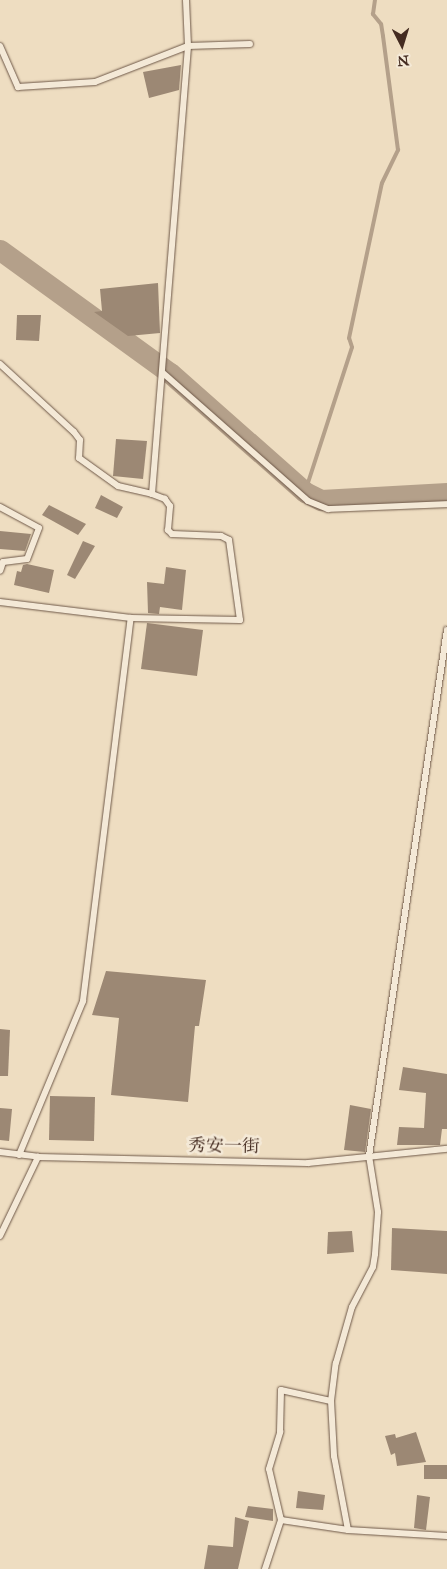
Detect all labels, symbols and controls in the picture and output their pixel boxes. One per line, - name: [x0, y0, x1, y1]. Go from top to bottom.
- north arrow: [377, 20, 427, 70]
- text: N: [397, 51, 410, 69]
- street label: 秀安一街: [188, 1135, 260, 1157]

